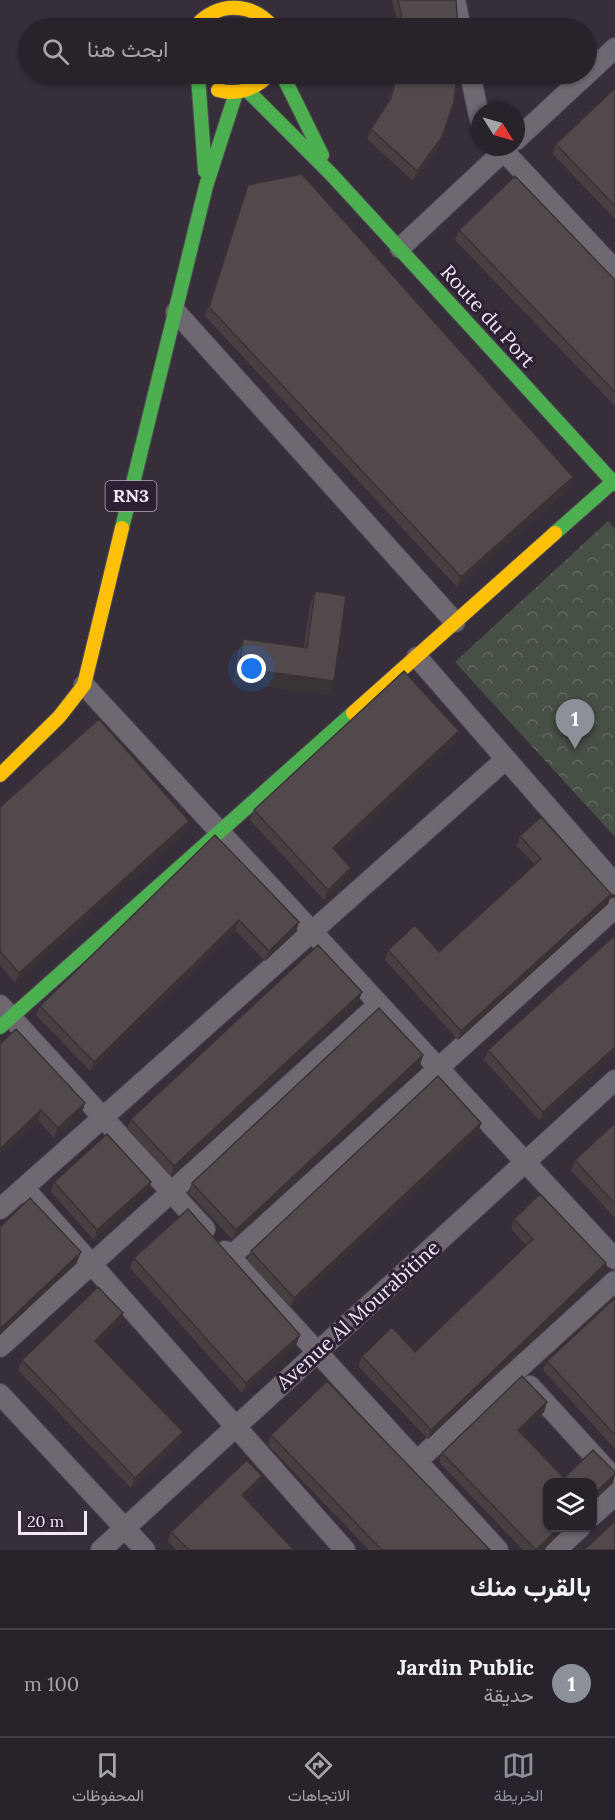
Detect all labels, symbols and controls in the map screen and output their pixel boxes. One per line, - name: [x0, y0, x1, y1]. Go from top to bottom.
- search box: [18, 18, 597, 84]
- icon: search: [39, 35, 72, 68]
- text: ابحث هنا: [87, 35, 168, 63]
- north arrow: [471, 102, 525, 156]
- street label: Route du Port: [436, 259, 541, 372]
- road number: RN3: [106, 481, 156, 511]
- your location: [237, 654, 266, 683]
- pin: 1: [556, 700, 594, 749]
- street label: Avenue Al Mourabitine: [270, 1235, 445, 1395]
- map controls: [543, 1478, 597, 1532]
- button: layers: [543, 1478, 597, 1532]
- scale bar: [18, 1508, 87, 1536]
- text: 20 m: [27, 1511, 64, 1531]
- text: بالقرب منك: [470, 1570, 591, 1603]
- text: Jardin Public: [397, 1653, 534, 1681]
- text: 100 m: [24, 1671, 79, 1696]
- text: 1: [567, 1671, 576, 1696]
- text: حديقة: [483, 1682, 534, 1707]
- tab: المحفوظات: [72, 1749, 144, 1810]
- tab: الاتجاهات: [288, 1749, 350, 1810]
- tab: الخريطة: [494, 1749, 543, 1810]

